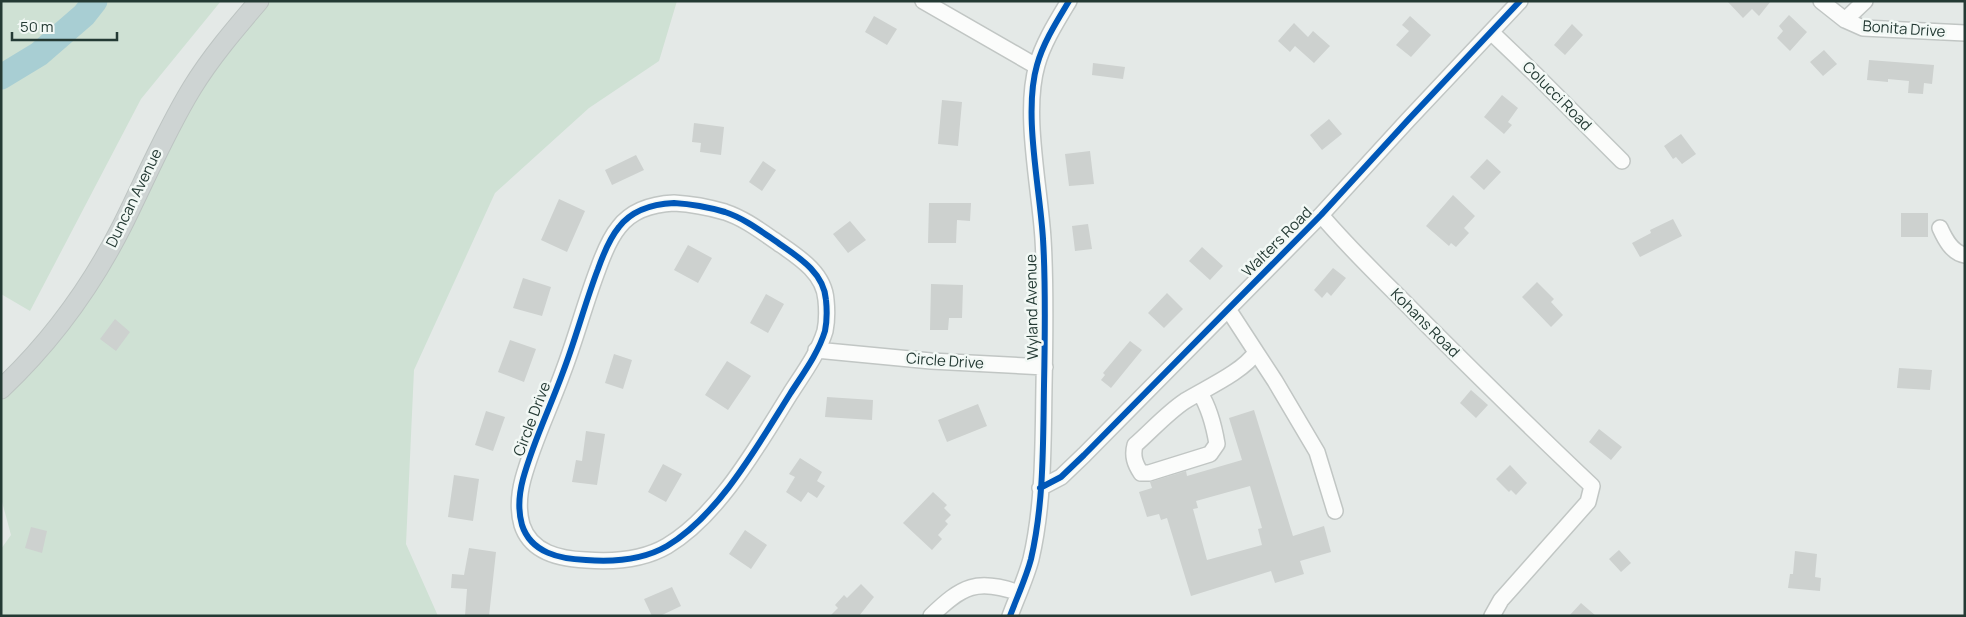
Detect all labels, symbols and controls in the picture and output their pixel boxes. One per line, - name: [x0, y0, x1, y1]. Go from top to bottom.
- scale bar: [12, 10, 118, 42]
- street label: Bonita Drive: [1862, 15, 1946, 42]
- text: 50 m: [20, 16, 54, 37]
- street label: Colucci Road: [1518, 56, 1597, 135]
- street label: Duncan Avenue: [101, 145, 167, 251]
- street label: Walters Road: [1237, 202, 1316, 281]
- street label: Wyland Avenue: [1020, 254, 1043, 360]
- street label: Kohans Road: [1386, 283, 1465, 362]
- street label: Circle Drive: [905, 347, 985, 374]
- street label: Circle Drive: [508, 378, 555, 459]

